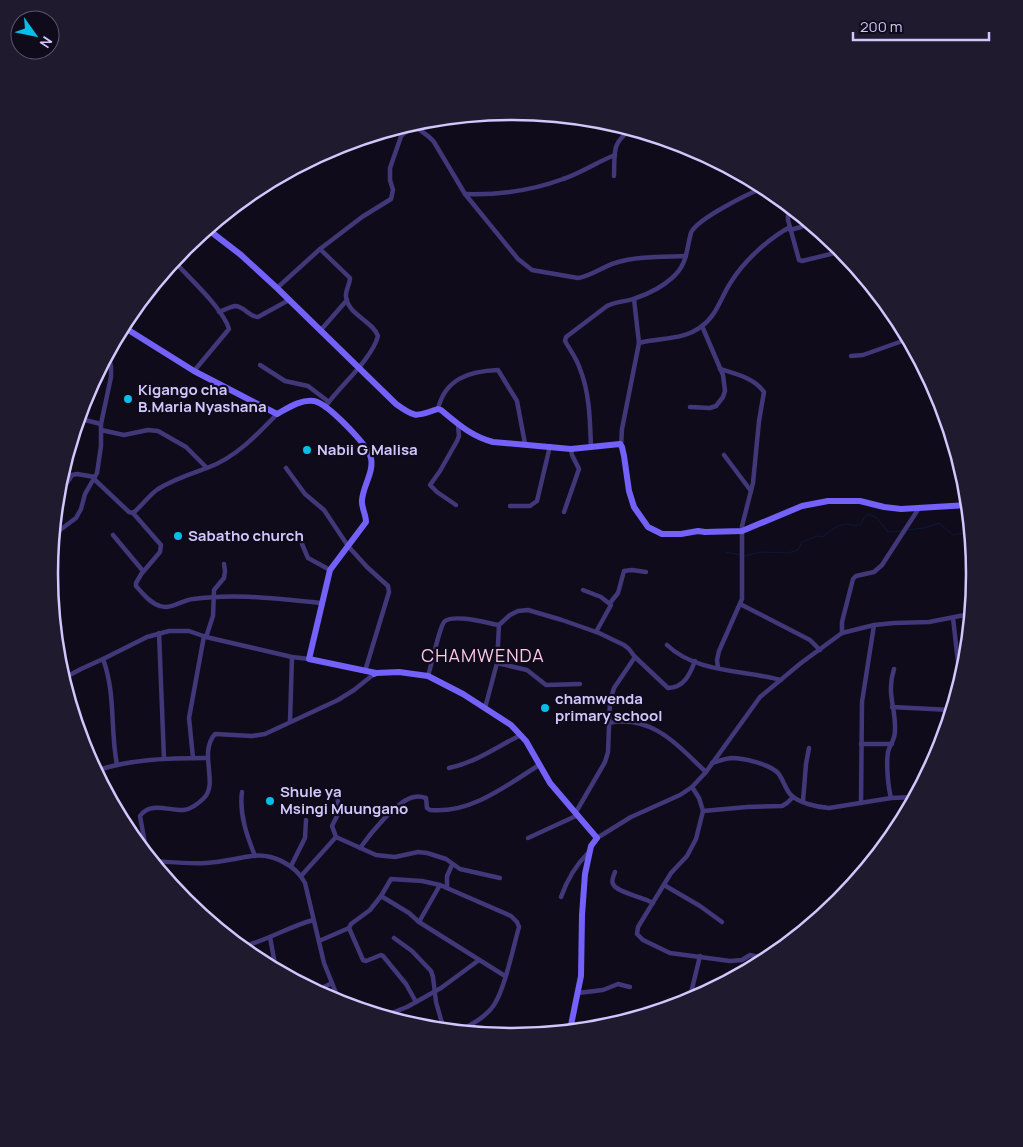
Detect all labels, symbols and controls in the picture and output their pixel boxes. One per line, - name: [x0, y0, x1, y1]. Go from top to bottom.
- north arrow: [10, 10, 60, 60]
- scale bar: [853, 10, 989, 42]
- text: 200 m: [860, 16, 903, 37]
- text: N: [36, 33, 57, 52]
- place label: Kigango cha B.Maria Nyashana: [138, 379, 267, 417]
- marker: Kigango cha B.Maria Nyashana: [122, 393, 134, 405]
- place label: Nabii G Malisa: [317, 439, 418, 460]
- marker: Nabii G Malisa: [301, 444, 313, 456]
- place label: Sabatho church: [188, 525, 304, 546]
- marker: Sabatho church: [172, 530, 184, 542]
- district label: CHAMWENDA: [421, 643, 545, 667]
- place label: chamwenda primary school: [555, 688, 663, 726]
- marker: chamwenda primary school: [539, 702, 551, 714]
- place label: Shule ya Msingi Muungano: [280, 781, 408, 819]
- marker: Shule ya Msingi Muungano: [264, 795, 276, 807]

